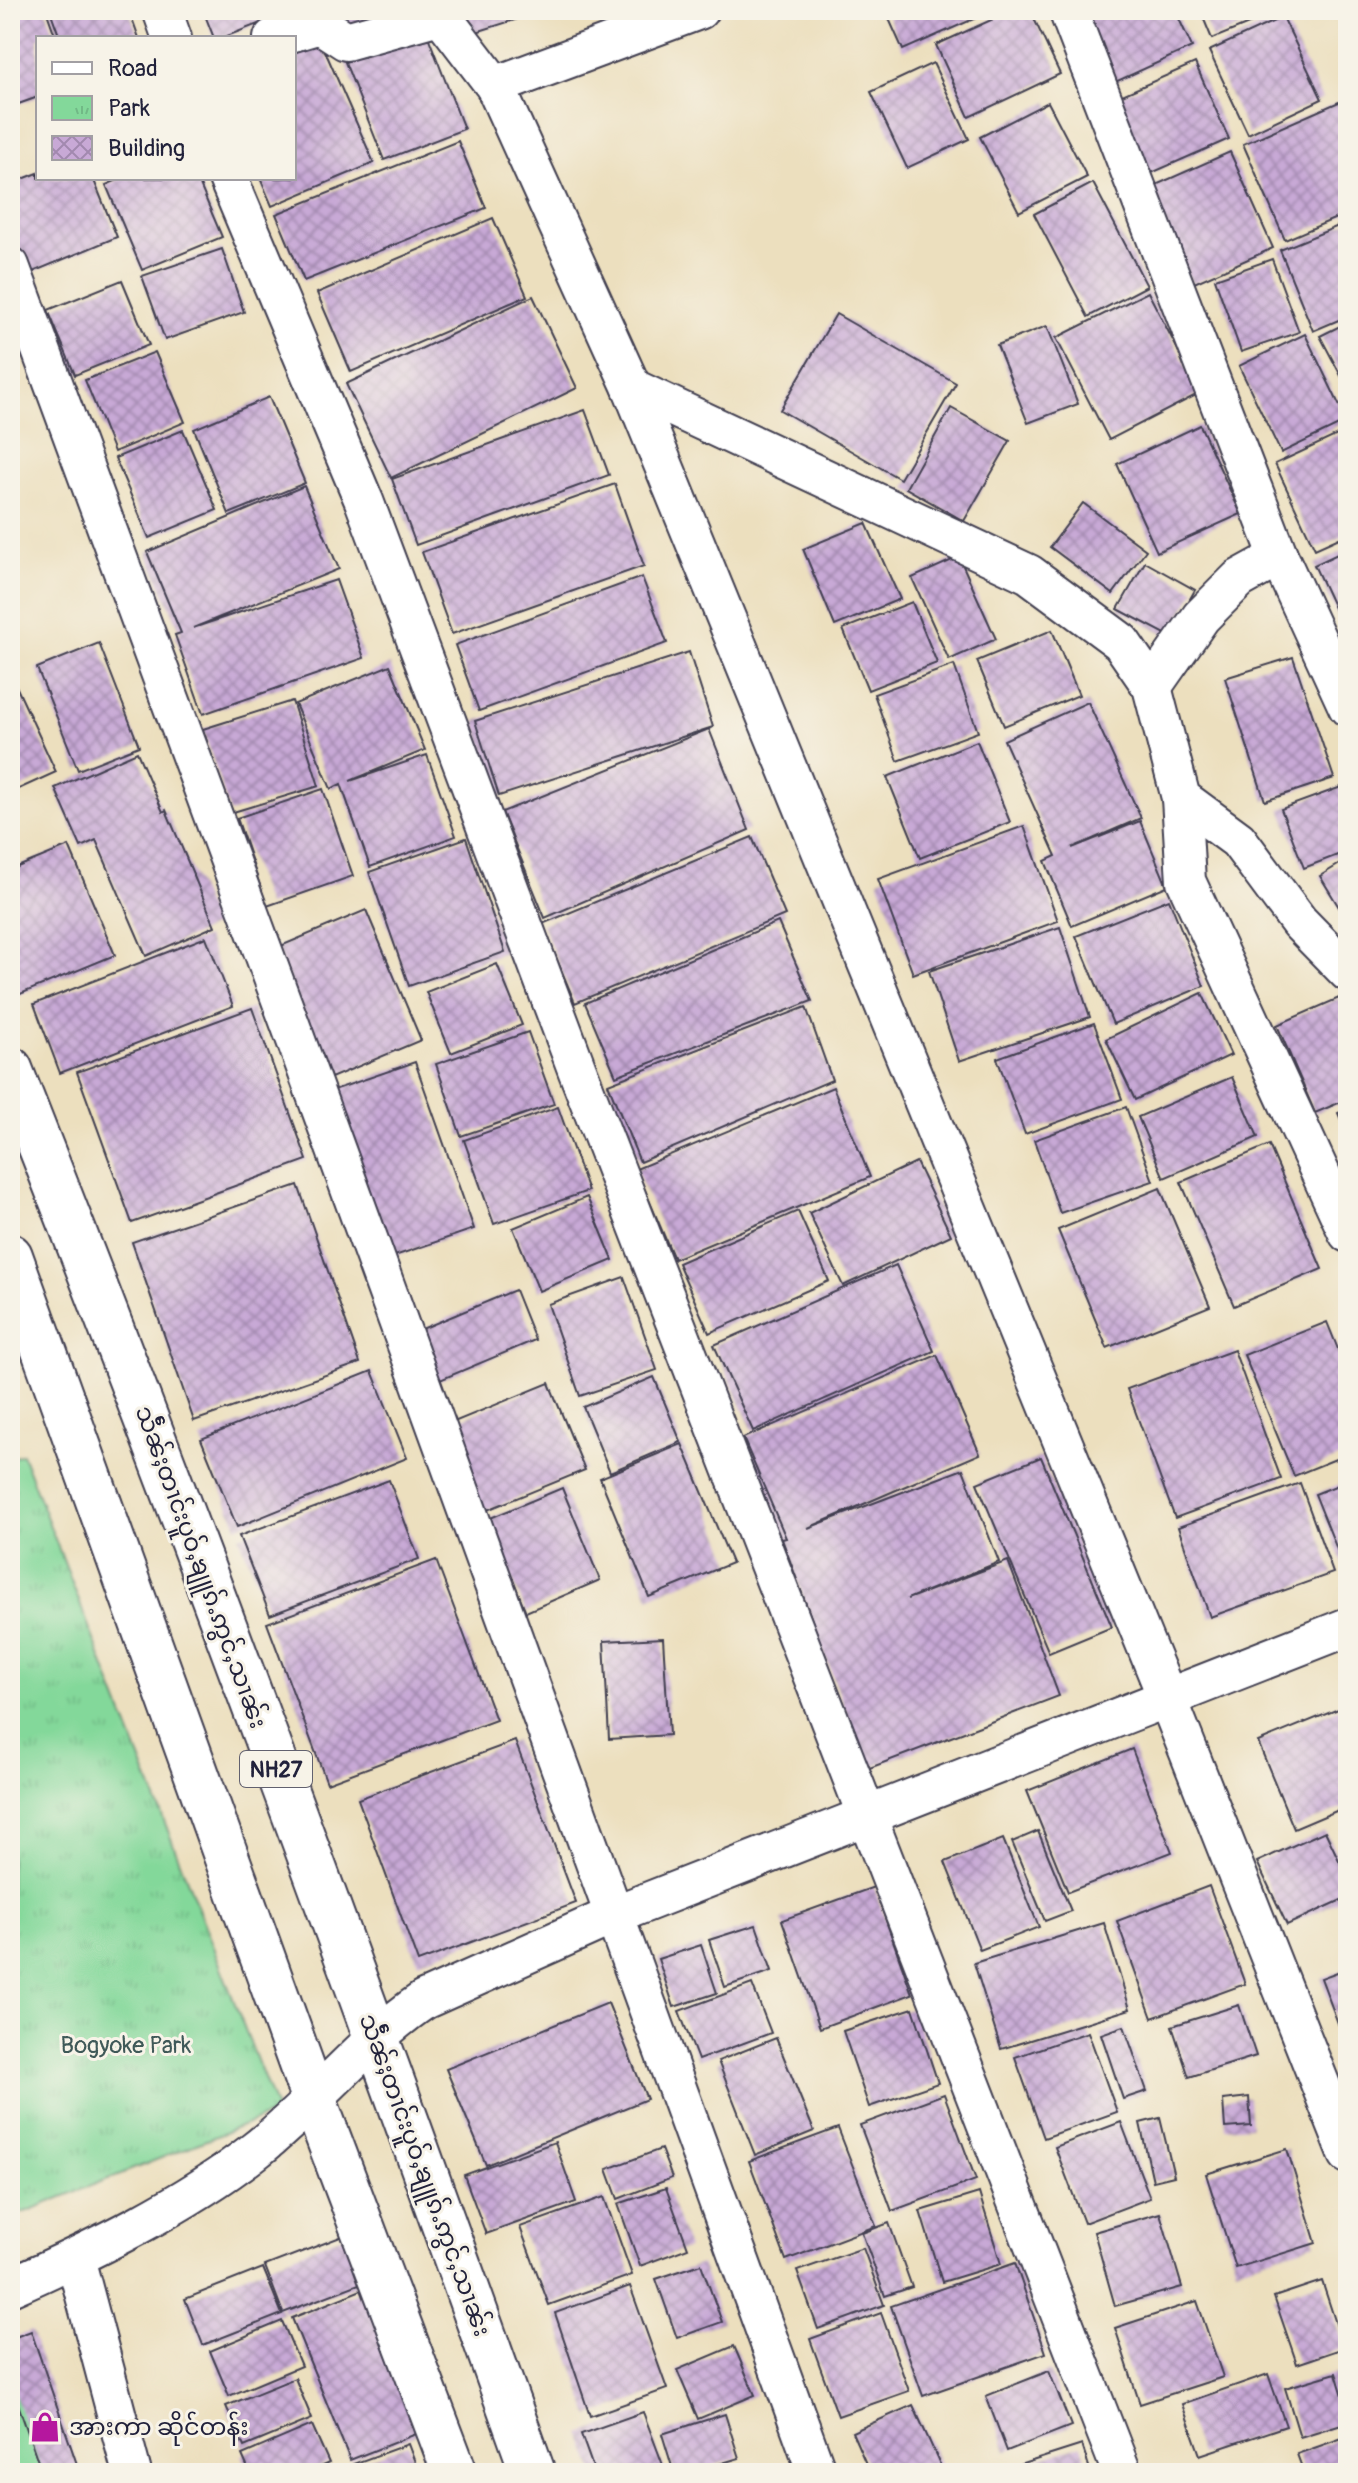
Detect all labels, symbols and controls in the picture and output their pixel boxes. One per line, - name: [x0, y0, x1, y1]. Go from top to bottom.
- legend: [36, 36, 296, 180]
- text: Road: [108, 54, 158, 83]
- text: Park: [108, 94, 150, 123]
- text: Building: [108, 134, 185, 163]
- street label: သဵႅၼ်ႈတၢင်းပူဝ်ႇၶျူၵ်ႉဢွင်ႇသၢၼ်း: [125, 1401, 274, 1734]
- road number: NH27: [240, 1751, 312, 1787]
- street label: သဵႅၼ်ႈတၢင်းပူဝ်ႇၶျူၵ်ႉဢွင်ႇသၢၼ်း: [349, 2009, 498, 2342]
- park label: Bogyoke Park: [61, 2031, 191, 2060]
- shop icon: အားကာ ဆိုင်တန်း: [28, 2410, 62, 2444]
- place label: အားကာ ဆိုင်တန်း: [69, 2411, 249, 2446]

